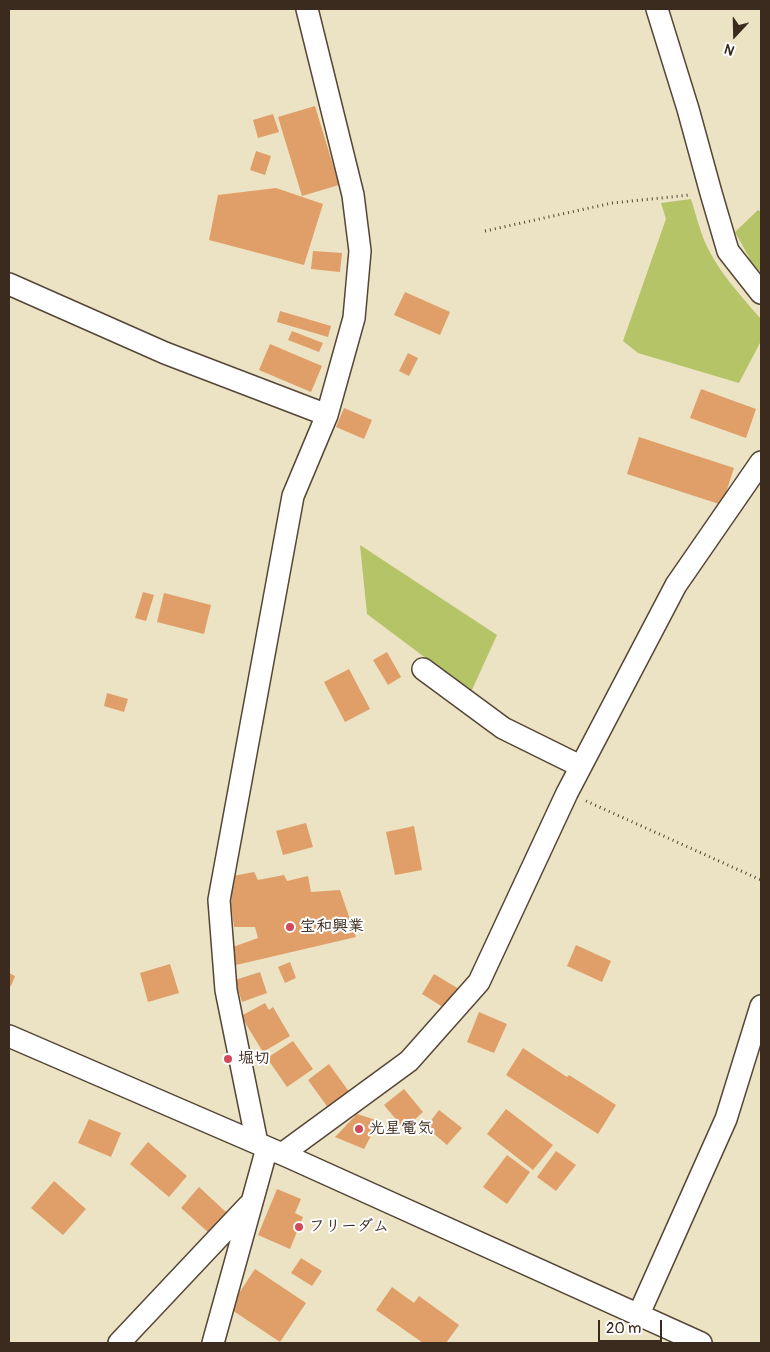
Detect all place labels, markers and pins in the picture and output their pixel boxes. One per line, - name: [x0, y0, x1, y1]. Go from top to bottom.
- place label: 宝和興業: [300, 917, 364, 937]
- marker: 宝和興業: [284, 921, 296, 933]
- place label: 堀切: [238, 1049, 270, 1069]
- marker: 堀切: [222, 1053, 234, 1065]
- place label: 光星電気: [369, 1119, 433, 1139]
- marker: 光星電気: [353, 1123, 365, 1135]
- place label: フリーダム: [309, 1217, 389, 1237]
- marker: フリーダム: [293, 1221, 305, 1233]

